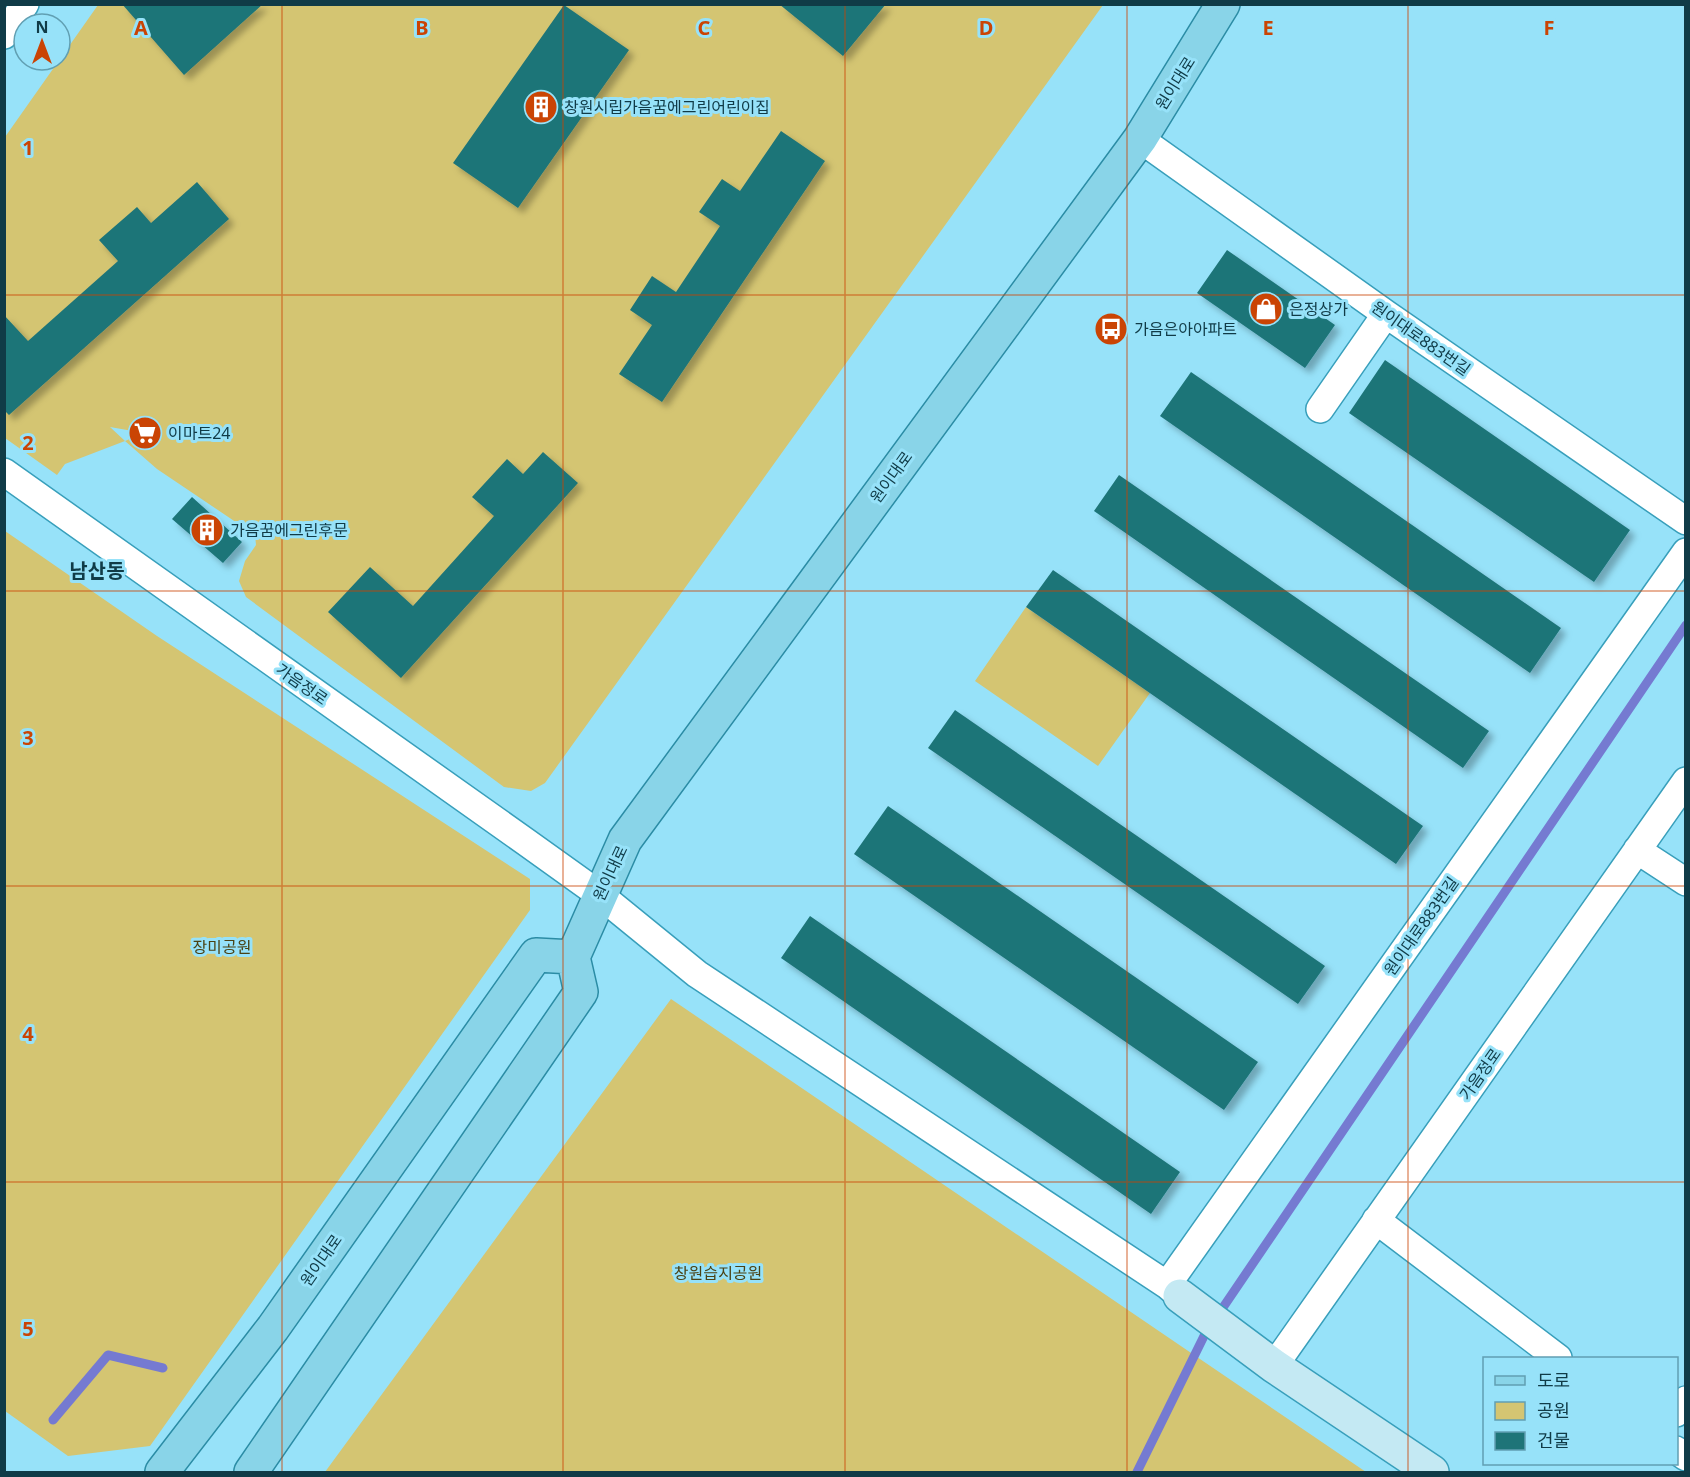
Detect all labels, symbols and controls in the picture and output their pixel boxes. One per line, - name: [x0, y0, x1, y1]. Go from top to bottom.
- north arrow: [12, 12, 72, 72]
- text: A: [134, 14, 148, 41]
- text: B: [415, 14, 429, 41]
- text: C: [698, 14, 711, 41]
- text: D: [979, 14, 993, 41]
- text: E: [1262, 14, 1274, 41]
- text: F: [1544, 14, 1554, 41]
- text: N: [35, 16, 49, 38]
- street label: 원이대로: [1150, 52, 1200, 114]
- building icon: 창원시립가음꿈에그린어린이집: [523, 89, 559, 125]
- place label: 창원시립가음꿈에그린어린이집: [564, 96, 770, 118]
- text: 1: [22, 134, 34, 161]
- shop icon: 은정상가: [1248, 291, 1284, 327]
- street label: 원이대로883번길: [1367, 296, 1475, 380]
- place label: 은정상가: [1289, 298, 1348, 320]
- bus stop icon: 가음은아아파트: [1093, 311, 1129, 347]
- place label: 가음은아아파트: [1134, 318, 1237, 340]
- supermarket icon: 이마트24: [127, 415, 163, 451]
- place label: 이마트24: [168, 422, 230, 444]
- text: 2: [22, 429, 34, 456]
- street label: 원이대로: [865, 446, 917, 507]
- building icon: 가음꿈에그린후문: [189, 512, 225, 548]
- place label: 가음꿈에그린후문: [230, 519, 348, 541]
- district label: 남산동: [69, 557, 125, 584]
- street label: 가음정로: [272, 658, 333, 710]
- text: 3: [22, 724, 34, 751]
- street label: 원이대로: [588, 841, 633, 904]
- street label: 원이대로883번길: [1379, 872, 1463, 980]
- park label: 장미공원: [193, 936, 251, 958]
- text: 4: [22, 1020, 34, 1047]
- street label: 가음정로: [1454, 1043, 1506, 1104]
- street label: 원이대로: [295, 1229, 347, 1290]
- park label: 창원습지공원: [674, 1262, 762, 1284]
- text: 5: [22, 1315, 34, 1342]
- legend: [1483, 1357, 1678, 1465]
- text: 도로: [1537, 1368, 1570, 1392]
- text: 공원: [1537, 1398, 1570, 1422]
- text: 건물: [1537, 1428, 1570, 1452]

